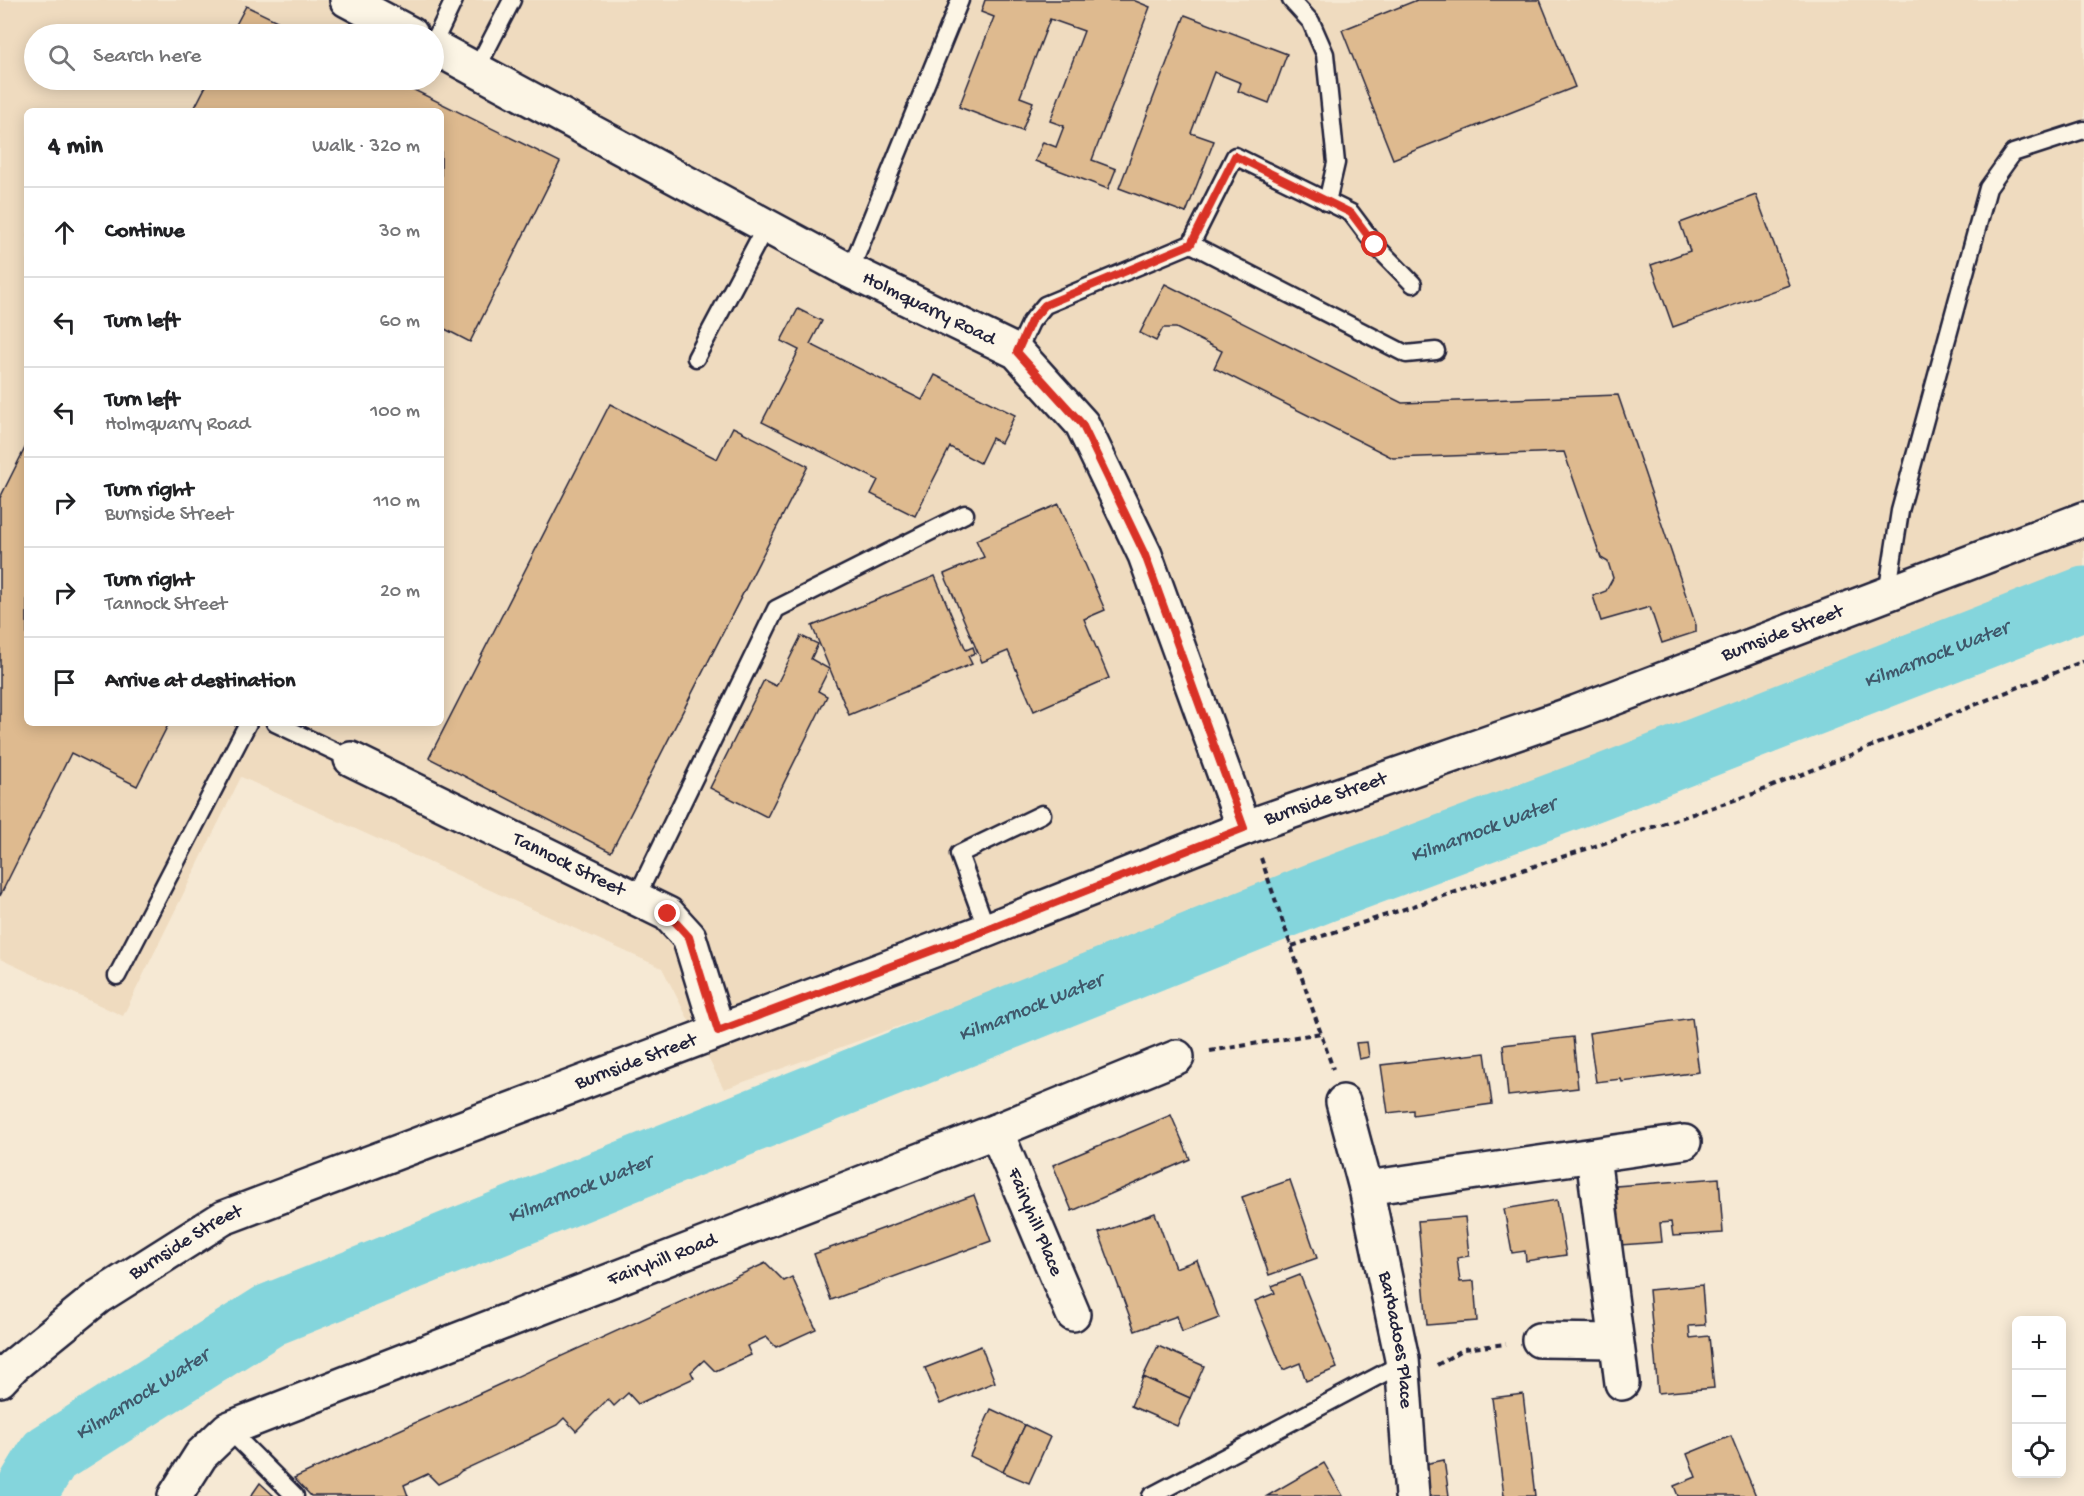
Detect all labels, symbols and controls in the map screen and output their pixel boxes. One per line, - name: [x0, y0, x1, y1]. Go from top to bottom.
- search box: [24, 24, 444, 90]
- icon: search: [45, 41, 78, 74]
- text: Search here: [93, 44, 201, 70]
- text: 4 min: [48, 132, 103, 163]
- text: Walk · 320 m: [312, 136, 420, 159]
- icon: ahead: [48, 216, 81, 249]
- text: Continue: [105, 219, 185, 245]
- text: 30 m: [379, 221, 420, 244]
- route start: [1361, 231, 1387, 257]
- street label: Holmquarry Road: [858, 267, 1001, 352]
- icon: left: [48, 306, 81, 339]
- text: Turn left: [105, 309, 179, 335]
- text: 60 m: [380, 311, 420, 334]
- text: Turn left: [105, 388, 179, 414]
- icon: left: [48, 396, 81, 429]
- text: 100 m: [370, 401, 420, 424]
- text: Holmquarry Road: [105, 414, 250, 437]
- text: Turn right: [105, 478, 193, 504]
- icon: right: [48, 486, 81, 519]
- text: 110 m: [374, 491, 420, 514]
- text: Burnside Street: [105, 504, 233, 527]
- text: Turn right: [105, 568, 193, 594]
- icon: right: [48, 576, 81, 609]
- text: 20 m: [380, 581, 420, 604]
- text: Tannock Street: [105, 594, 227, 617]
- street label: Burnside Street: [1718, 600, 1848, 668]
- water label: Kilmarnock Water: [1861, 614, 2017, 695]
- icon: arrive: [48, 666, 81, 699]
- text: Arrive at destination: [105, 669, 295, 695]
- street label: Burnside Street: [1261, 767, 1392, 832]
- water label: Kilmarnock Water: [1407, 791, 1564, 870]
- street label: Tannock Street: [508, 828, 630, 903]
- route end: [654, 900, 680, 926]
- water label: Kilmarnock Water: [955, 967, 1111, 1049]
- street label: Burnside Street: [571, 1028, 702, 1096]
- water label: Kilmarnock Water: [504, 1148, 660, 1230]
- street label: Fairyhill Place: [1001, 1164, 1068, 1280]
- street label: Burnside Street: [124, 1200, 247, 1286]
- street label: Fairyhill Road: [604, 1228, 722, 1292]
- street label: Barbadoes Place: [1372, 1269, 1417, 1410]
- map controls: [2012, 1316, 2066, 1478]
- button: +: [2012, 1316, 2066, 1370]
- water label: Kilmarnock Water: [71, 1342, 218, 1447]
- button: −: [2012, 1370, 2066, 1424]
- button: locate: [2012, 1424, 2066, 1478]

